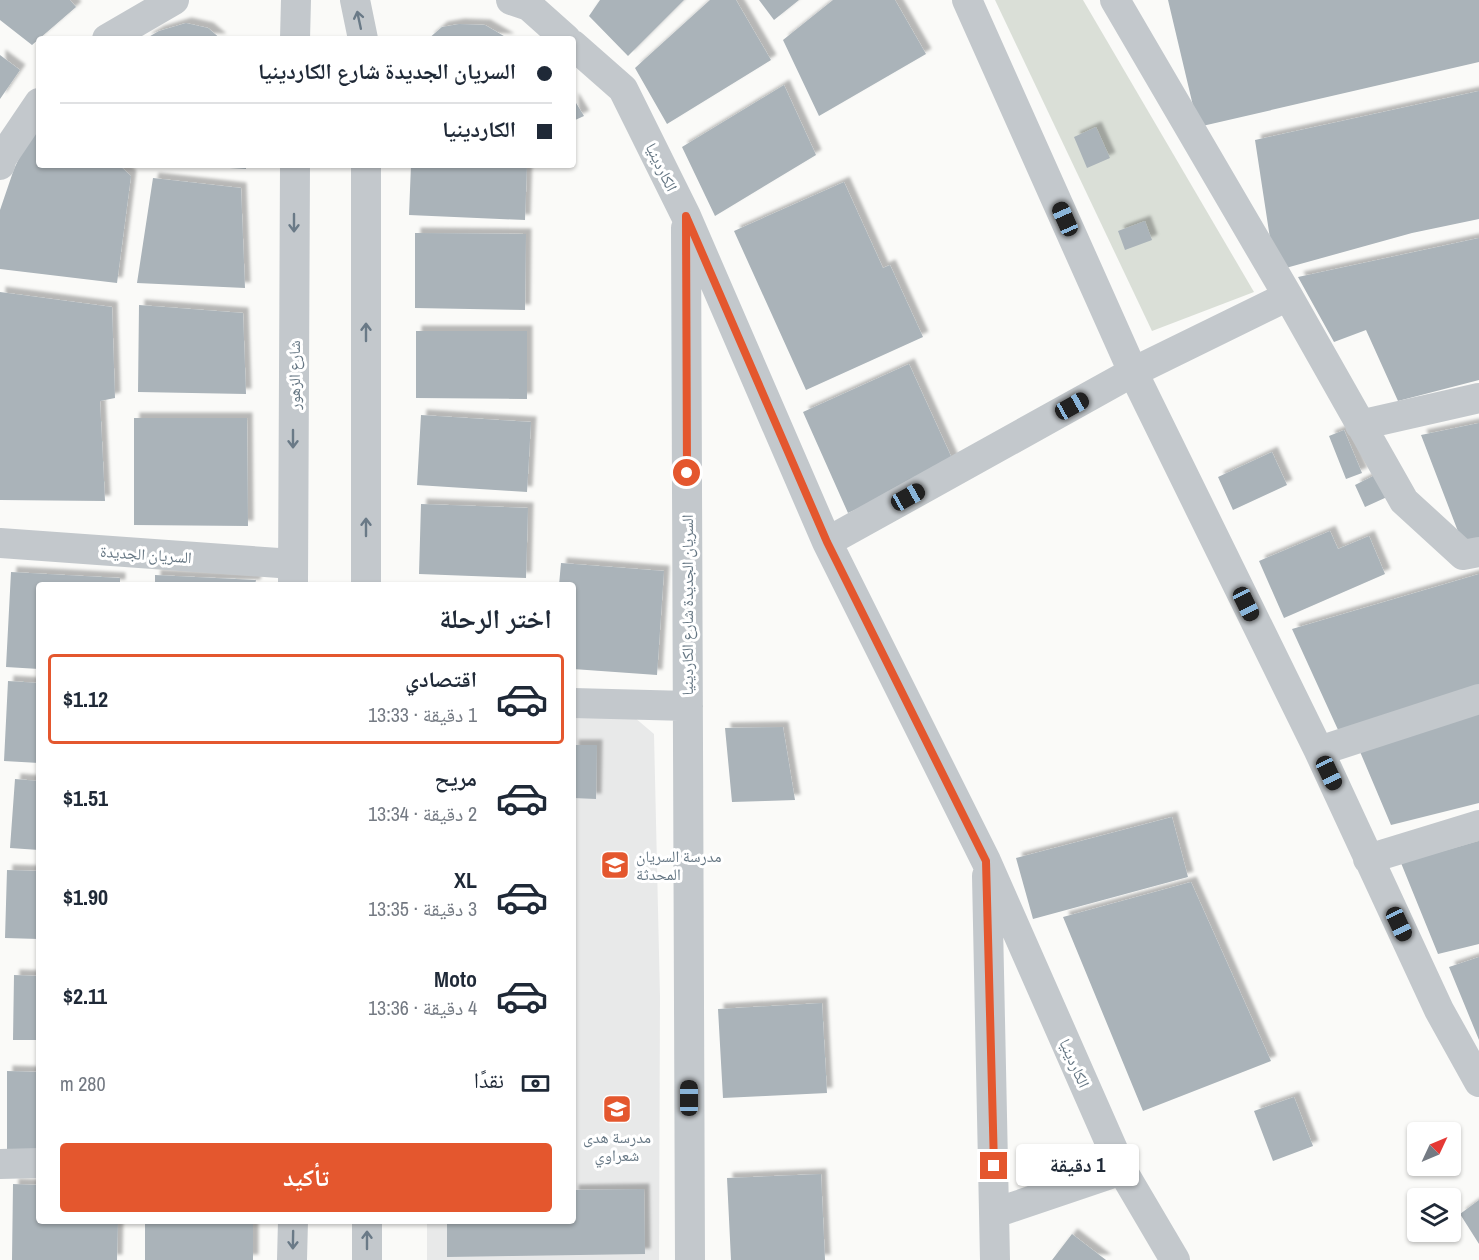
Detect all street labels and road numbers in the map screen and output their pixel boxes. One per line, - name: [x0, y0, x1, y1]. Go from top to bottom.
- street label: الكاردينيا: [641, 139, 683, 195]
- street label: شارع الزهور: [283, 340, 305, 411]
- street label: السريان الجديدة شارع الكاردينيا: [676, 515, 698, 695]
- street label: السريان الجديدة: [99, 540, 193, 568]
- street label: الكاردينيا: [1055, 1035, 1095, 1091]

